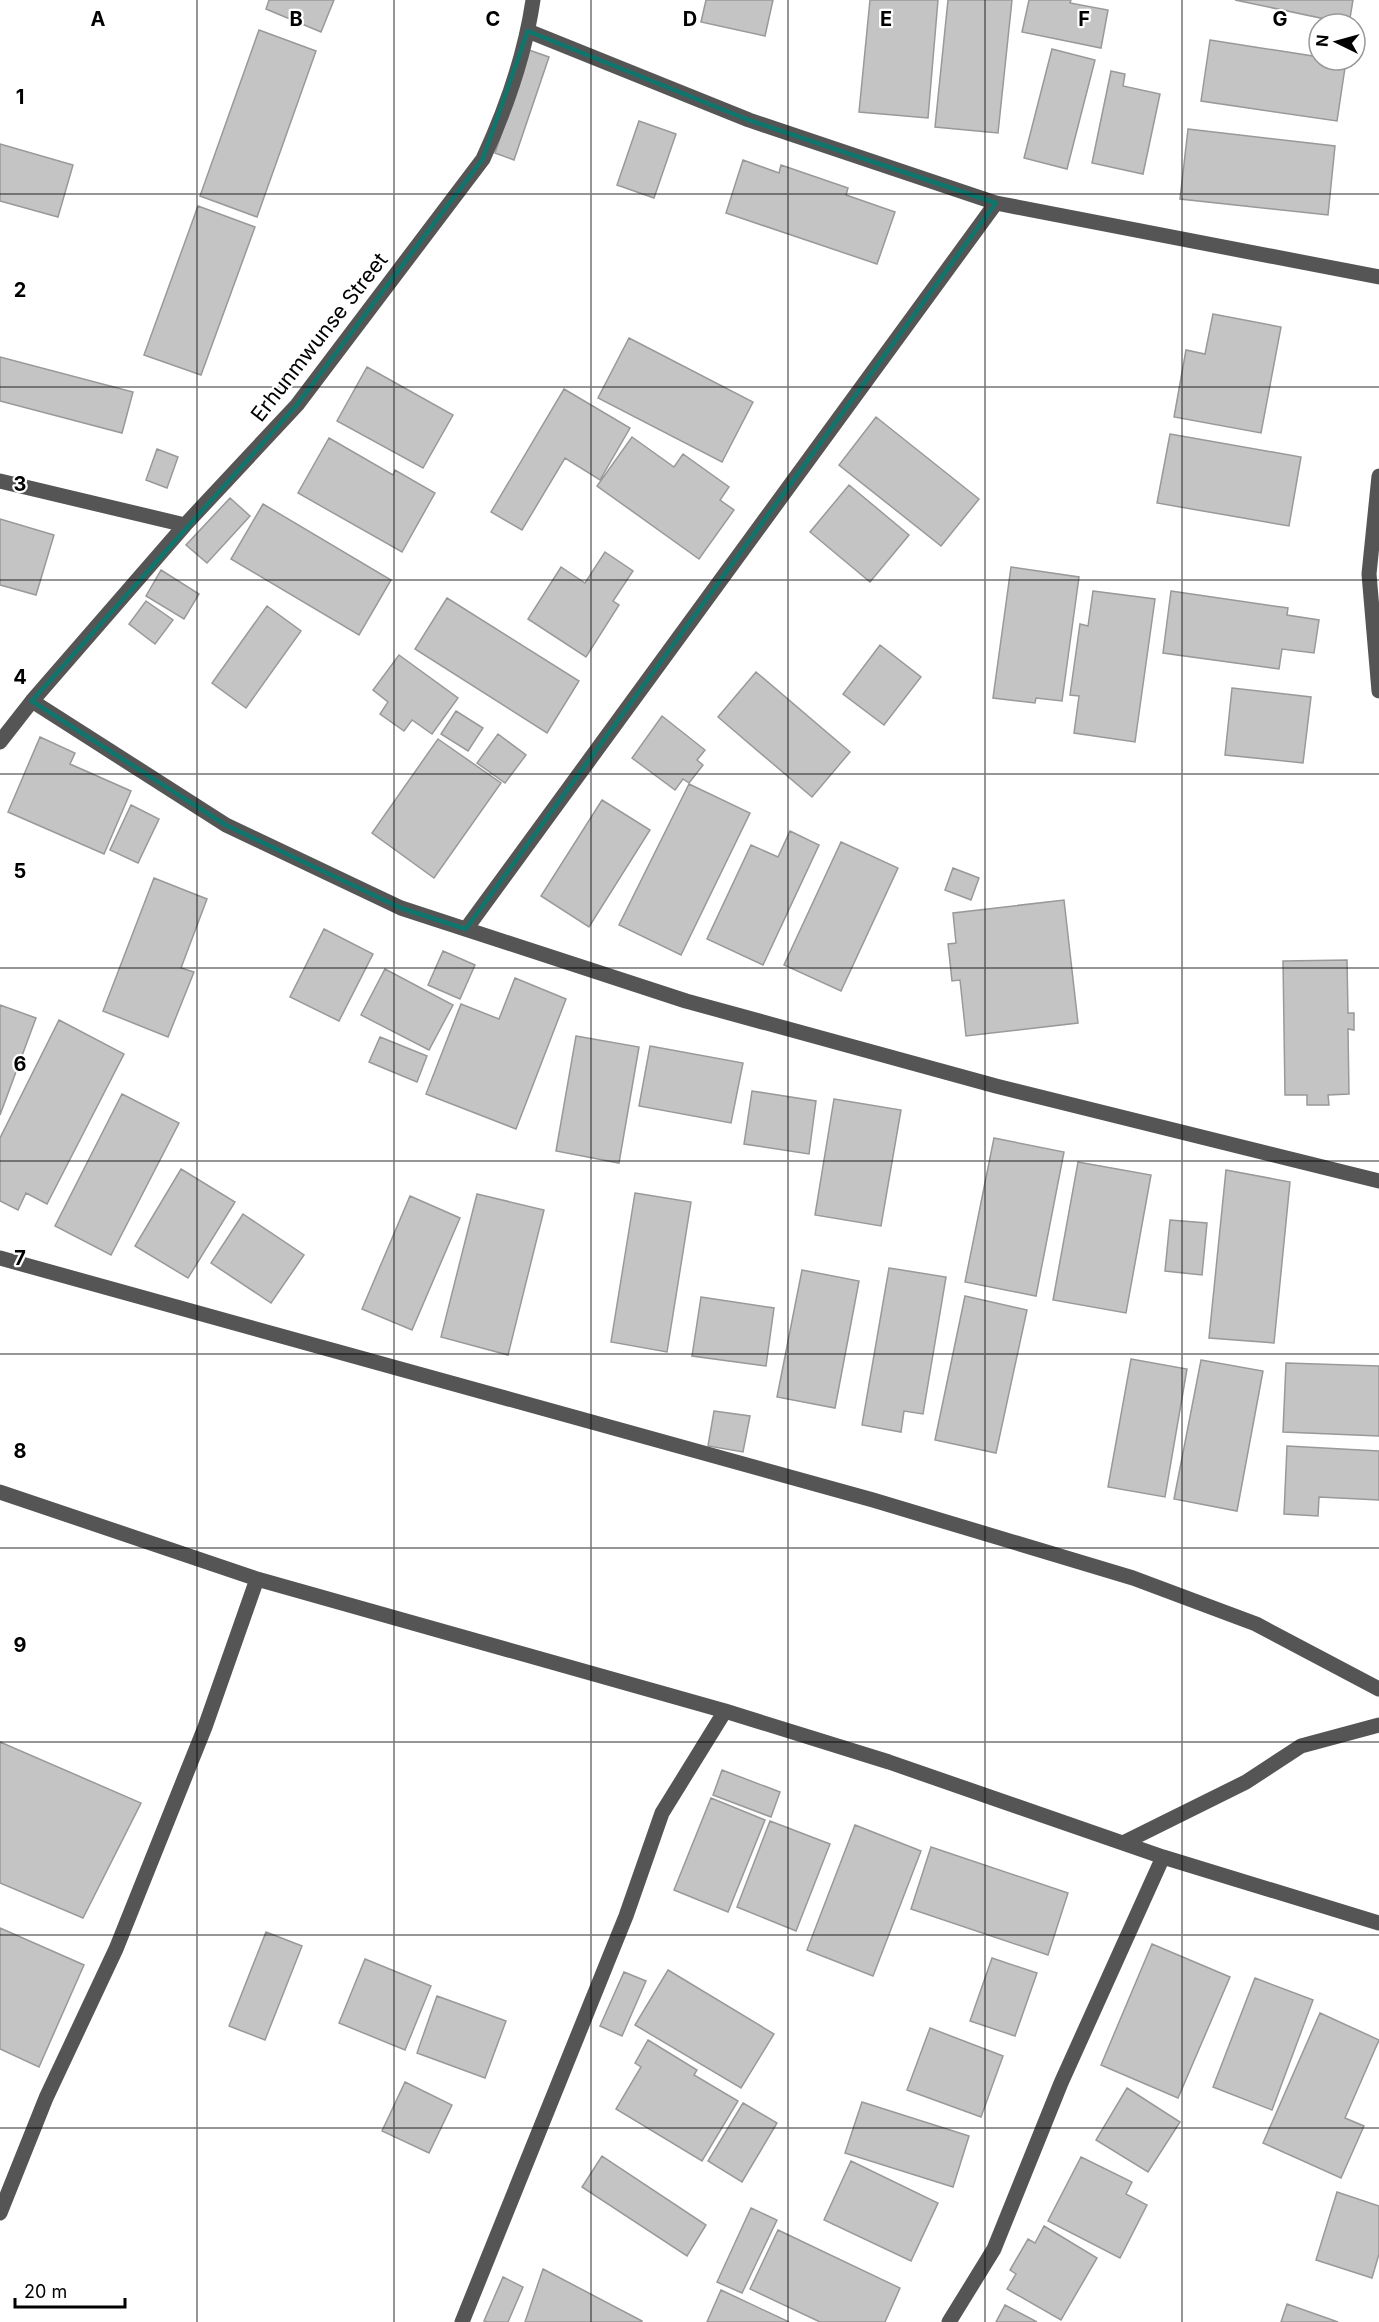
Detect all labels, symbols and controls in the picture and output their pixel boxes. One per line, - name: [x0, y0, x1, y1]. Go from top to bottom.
- text: A: [91, 7, 106, 31]
- text: B: [289, 7, 303, 31]
- text: C: [486, 7, 500, 31]
- text: D: [683, 7, 697, 31]
- text: E: [880, 7, 892, 31]
- text: F: [1078, 7, 1090, 31]
- text: G: [1272, 7, 1288, 31]
- north arrow: [1307, 12, 1367, 72]
- text: N: [1312, 34, 1333, 48]
- text: 1: [16, 85, 24, 109]
- street label: Erhunmwunse Street: [245, 248, 393, 426]
- text: 2: [14, 278, 26, 302]
- text: 3: [14, 472, 26, 496]
- text: 4: [13, 665, 27, 689]
- text: 5: [14, 859, 26, 883]
- text: 6: [14, 1052, 27, 1076]
- text: 7: [14, 1246, 26, 1270]
- text: 8: [13, 1439, 27, 1463]
- text: 9: [14, 1633, 27, 1657]
- scale bar: [15, 2271, 124, 2309]
- text: 20 m: [24, 2281, 67, 2302]

